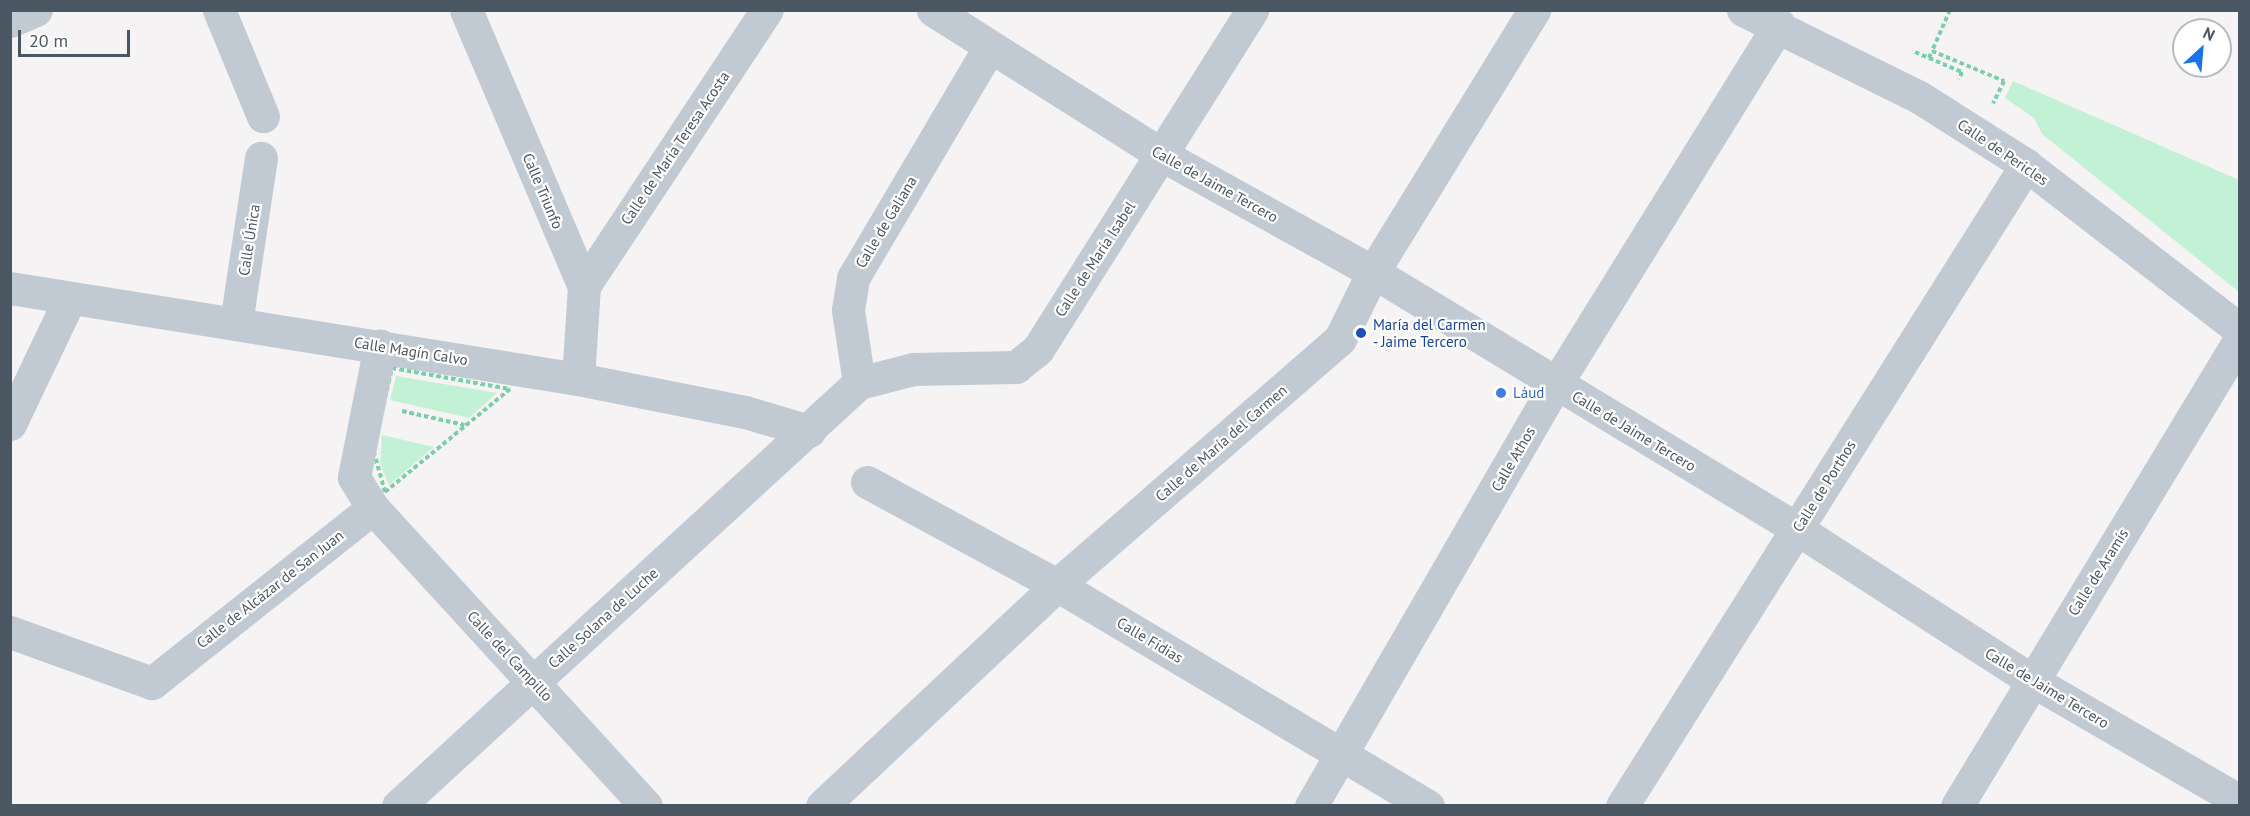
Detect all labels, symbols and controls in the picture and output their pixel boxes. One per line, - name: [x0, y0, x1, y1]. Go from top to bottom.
- scale bar: [21, 18, 134, 56]
- north arrow: [2172, 18, 2232, 78]
- text: N: [2200, 22, 2218, 45]
- text: 20 m: [29, 29, 68, 52]
- street label: Calle de María Teresa Acosta: [617, 67, 733, 229]
- street label: Calle de Pericles: [1954, 115, 2052, 189]
- street label: Calle de Jaime Tercero: [1149, 142, 1281, 226]
- street label: Calle Triunfo: [519, 150, 567, 232]
- street label: Calle de Galiana: [852, 173, 920, 271]
- street label: Calle de María Isabel: [1051, 198, 1139, 320]
- street label: Calle Única: [234, 203, 264, 277]
- place label: María del Carmen - Jaime Tercero: [1373, 315, 1486, 350]
- marker: María del Carmen - Jaime Tercero: [1354, 326, 1368, 340]
- street label: Calle Magín Calvo: [353, 333, 469, 369]
- street label: Calle de María del Carmen: [1151, 381, 1291, 505]
- place label: Láud: [1513, 384, 1544, 402]
- marker: Láud: [1494, 386, 1508, 400]
- street label: Calle de Jaime Tercero: [1569, 387, 1699, 475]
- street label: Calle Athos: [1487, 423, 1539, 495]
- street label: Calle de Porthos: [1789, 437, 1859, 535]
- street label: Calle de Aramís: [2064, 525, 2132, 619]
- street label: Calle de Alcázar de San Juan: [193, 526, 347, 652]
- street label: Calle Solana de Luche: [544, 564, 662, 672]
- street label: Calle del Campillo: [463, 607, 557, 705]
- street label: Calle Fidias: [1114, 613, 1186, 667]
- street label: Calle de Jaime Tercero: [1982, 644, 2112, 732]

